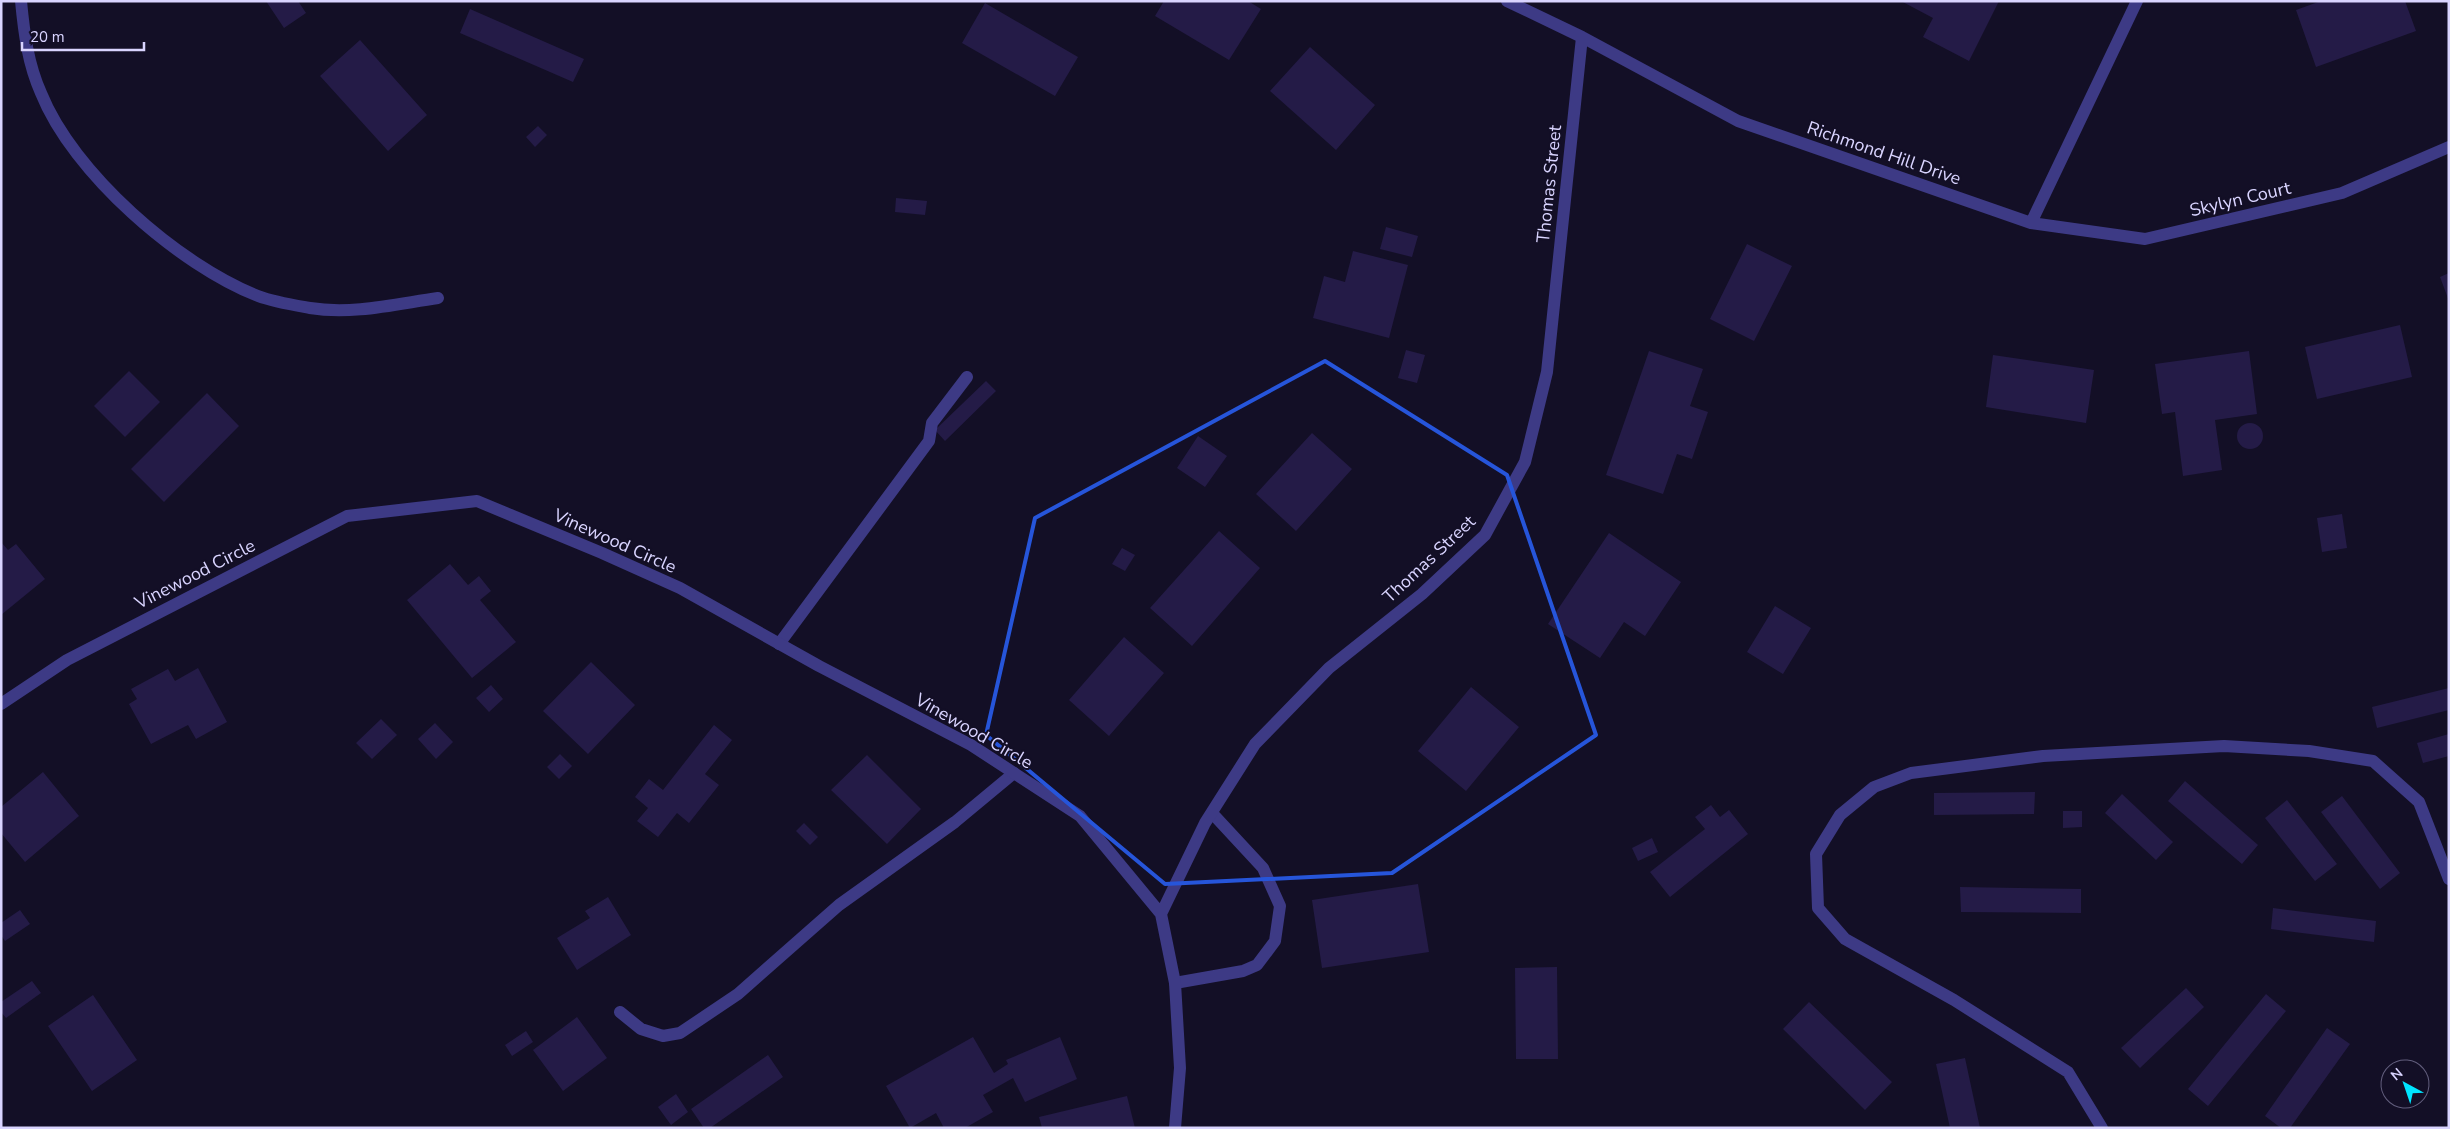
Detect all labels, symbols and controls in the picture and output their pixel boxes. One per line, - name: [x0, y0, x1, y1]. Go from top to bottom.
- scale bar: [22, 20, 145, 52]
- text: 20 m: [30, 27, 65, 47]
- street label: Richmond Hill Drive: [1804, 115, 1964, 191]
- street label: Thomas Street: [1531, 123, 1567, 244]
- street label: Skylyn Court: [2187, 176, 2294, 222]
- street label: Vinewood Circle: [549, 503, 680, 579]
- street label: Thomas Street: [1378, 509, 1481, 608]
- street label: Vinewood Circle: [130, 533, 259, 615]
- street label: Vinewood Circle: [910, 687, 1037, 774]
- north arrow: [2380, 1059, 2430, 1109]
- text: N: [2387, 1064, 2407, 1085]

